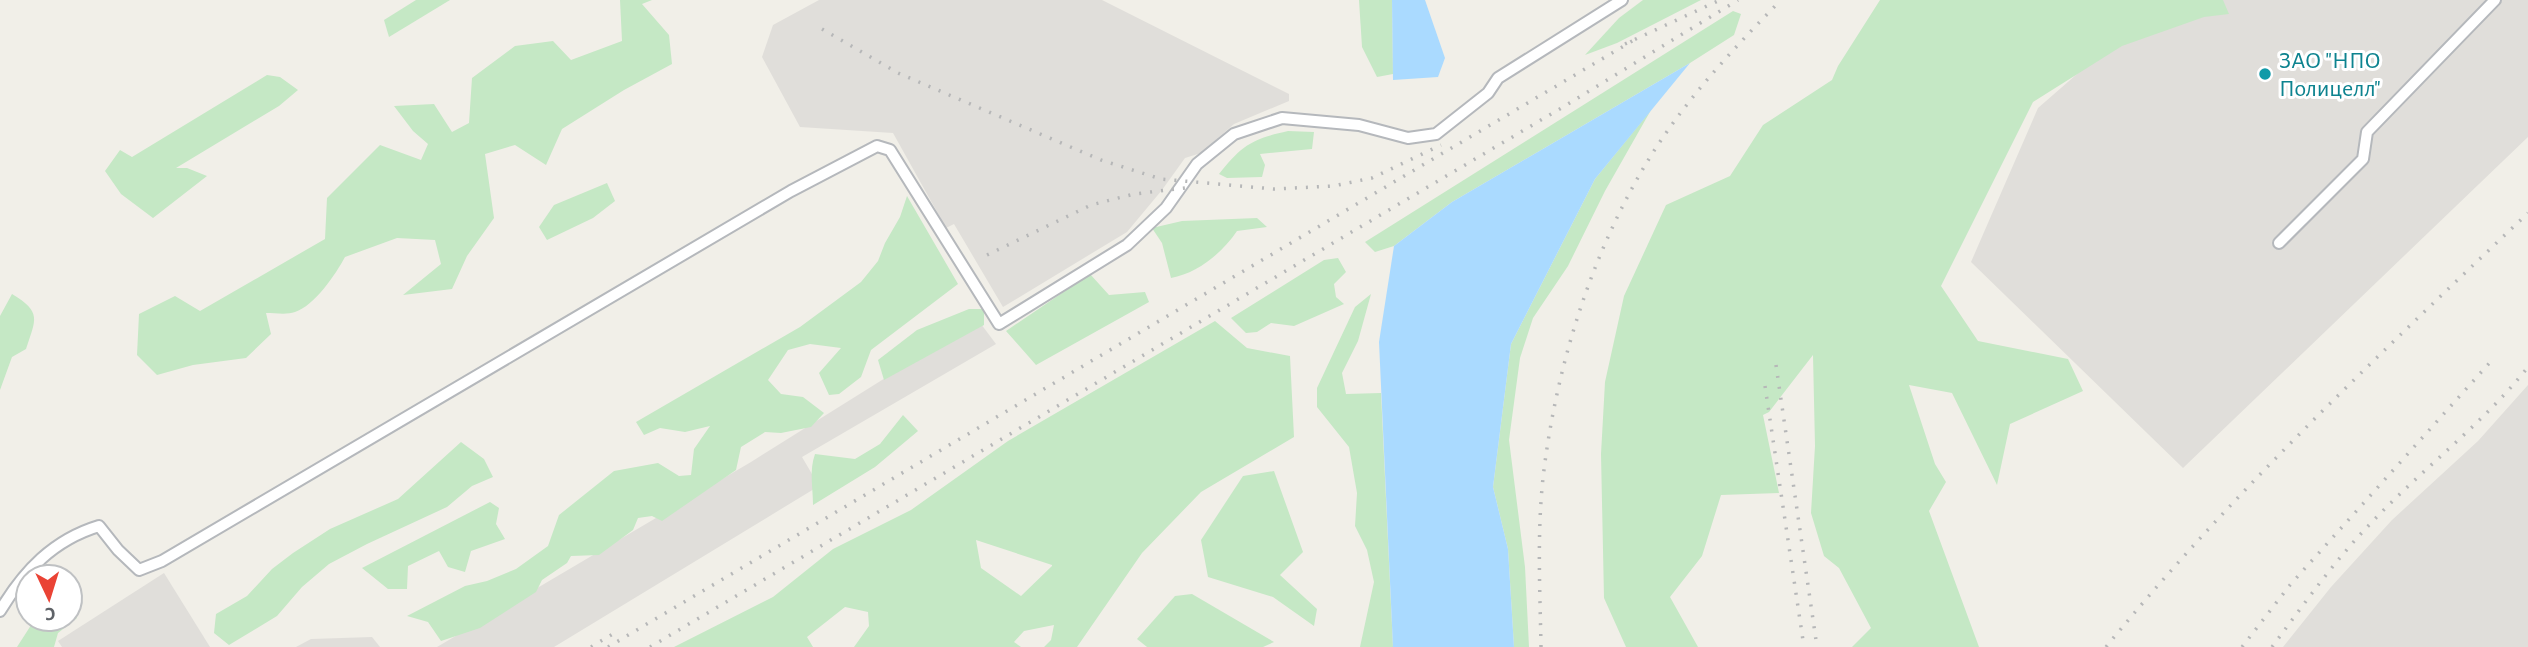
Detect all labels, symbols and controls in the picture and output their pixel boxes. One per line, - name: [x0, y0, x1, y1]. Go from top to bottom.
- place label: ЗАО "НПО Полицелл": [2279, 49, 2381, 101]
- marker: ЗАО "НПО Полицелл": [2257, 66, 2273, 82]
- north arrow: [14, 563, 84, 633]
- text: С: [44, 604, 56, 623]

